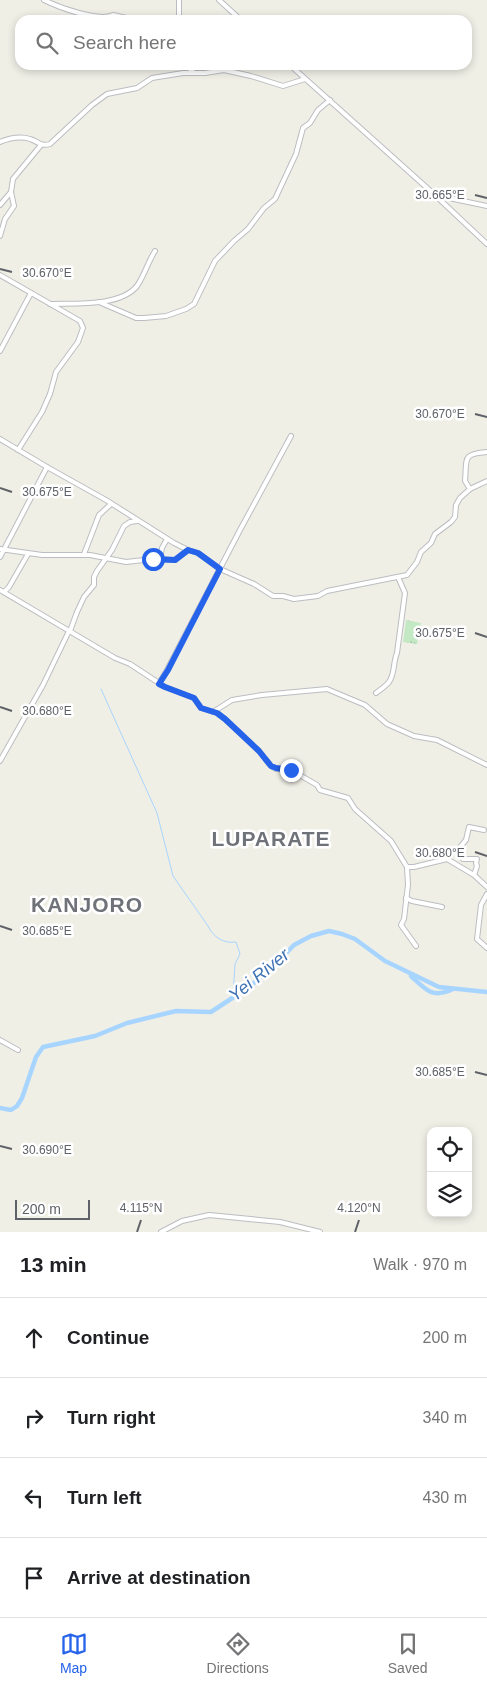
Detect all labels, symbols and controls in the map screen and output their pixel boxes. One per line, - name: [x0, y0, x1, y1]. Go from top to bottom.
- search box: [15, 15, 472, 70]
- icon: search: [33, 29, 61, 57]
- text: Search here: [73, 32, 177, 53]
- text: 30.665°E: [415, 188, 465, 202]
- text: 30.670°E: [22, 266, 72, 280]
- text: 30.670°E: [415, 407, 465, 421]
- text: 30.675°E: [22, 485, 72, 499]
- route start: [142, 548, 165, 571]
- text: 30.675°E: [415, 626, 465, 640]
- text: 30.680°E: [22, 704, 72, 718]
- route end: [280, 759, 303, 782]
- district label: LUPARATE: [211, 827, 331, 850]
- text: 30.680°E: [415, 846, 465, 860]
- district label: KANJORO: [31, 893, 143, 916]
- text: 30.685°E: [22, 924, 72, 938]
- water label: Yei River: [225, 944, 294, 1005]
- text: 30.685°E: [415, 1065, 465, 1079]
- map controls: [427, 1127, 472, 1217]
- button: locate: [427, 1127, 472, 1172]
- text: 30.690°E: [22, 1143, 72, 1157]
- button: layers: [427, 1172, 472, 1217]
- scale bar: [15, 1197, 90, 1220]
- text: 200 m: [22, 1201, 61, 1217]
- text: 4.115°N: [120, 1201, 162, 1215]
- text: 4.120°N: [337, 1201, 381, 1215]
- text: 13 min: [20, 1253, 87, 1276]
- text: Walk · 970 m: [373, 1256, 467, 1273]
- icon: ahead: [20, 1324, 48, 1352]
- text: Continue: [67, 1327, 149, 1348]
- text: 200 m: [423, 1329, 467, 1346]
- icon: right: [20, 1404, 48, 1432]
- text: Turn right: [67, 1407, 155, 1428]
- text: 340 m: [423, 1409, 467, 1426]
- icon: left: [20, 1484, 48, 1512]
- text: Turn left: [67, 1487, 142, 1508]
- text: 430 m: [423, 1489, 467, 1506]
- icon: arrive: [20, 1564, 48, 1592]
- text: Arrive at destination: [67, 1567, 251, 1588]
- tab: Map: [60, 1630, 88, 1676]
- tab: Directions: [207, 1630, 269, 1676]
- tab: Saved: [388, 1630, 427, 1676]

